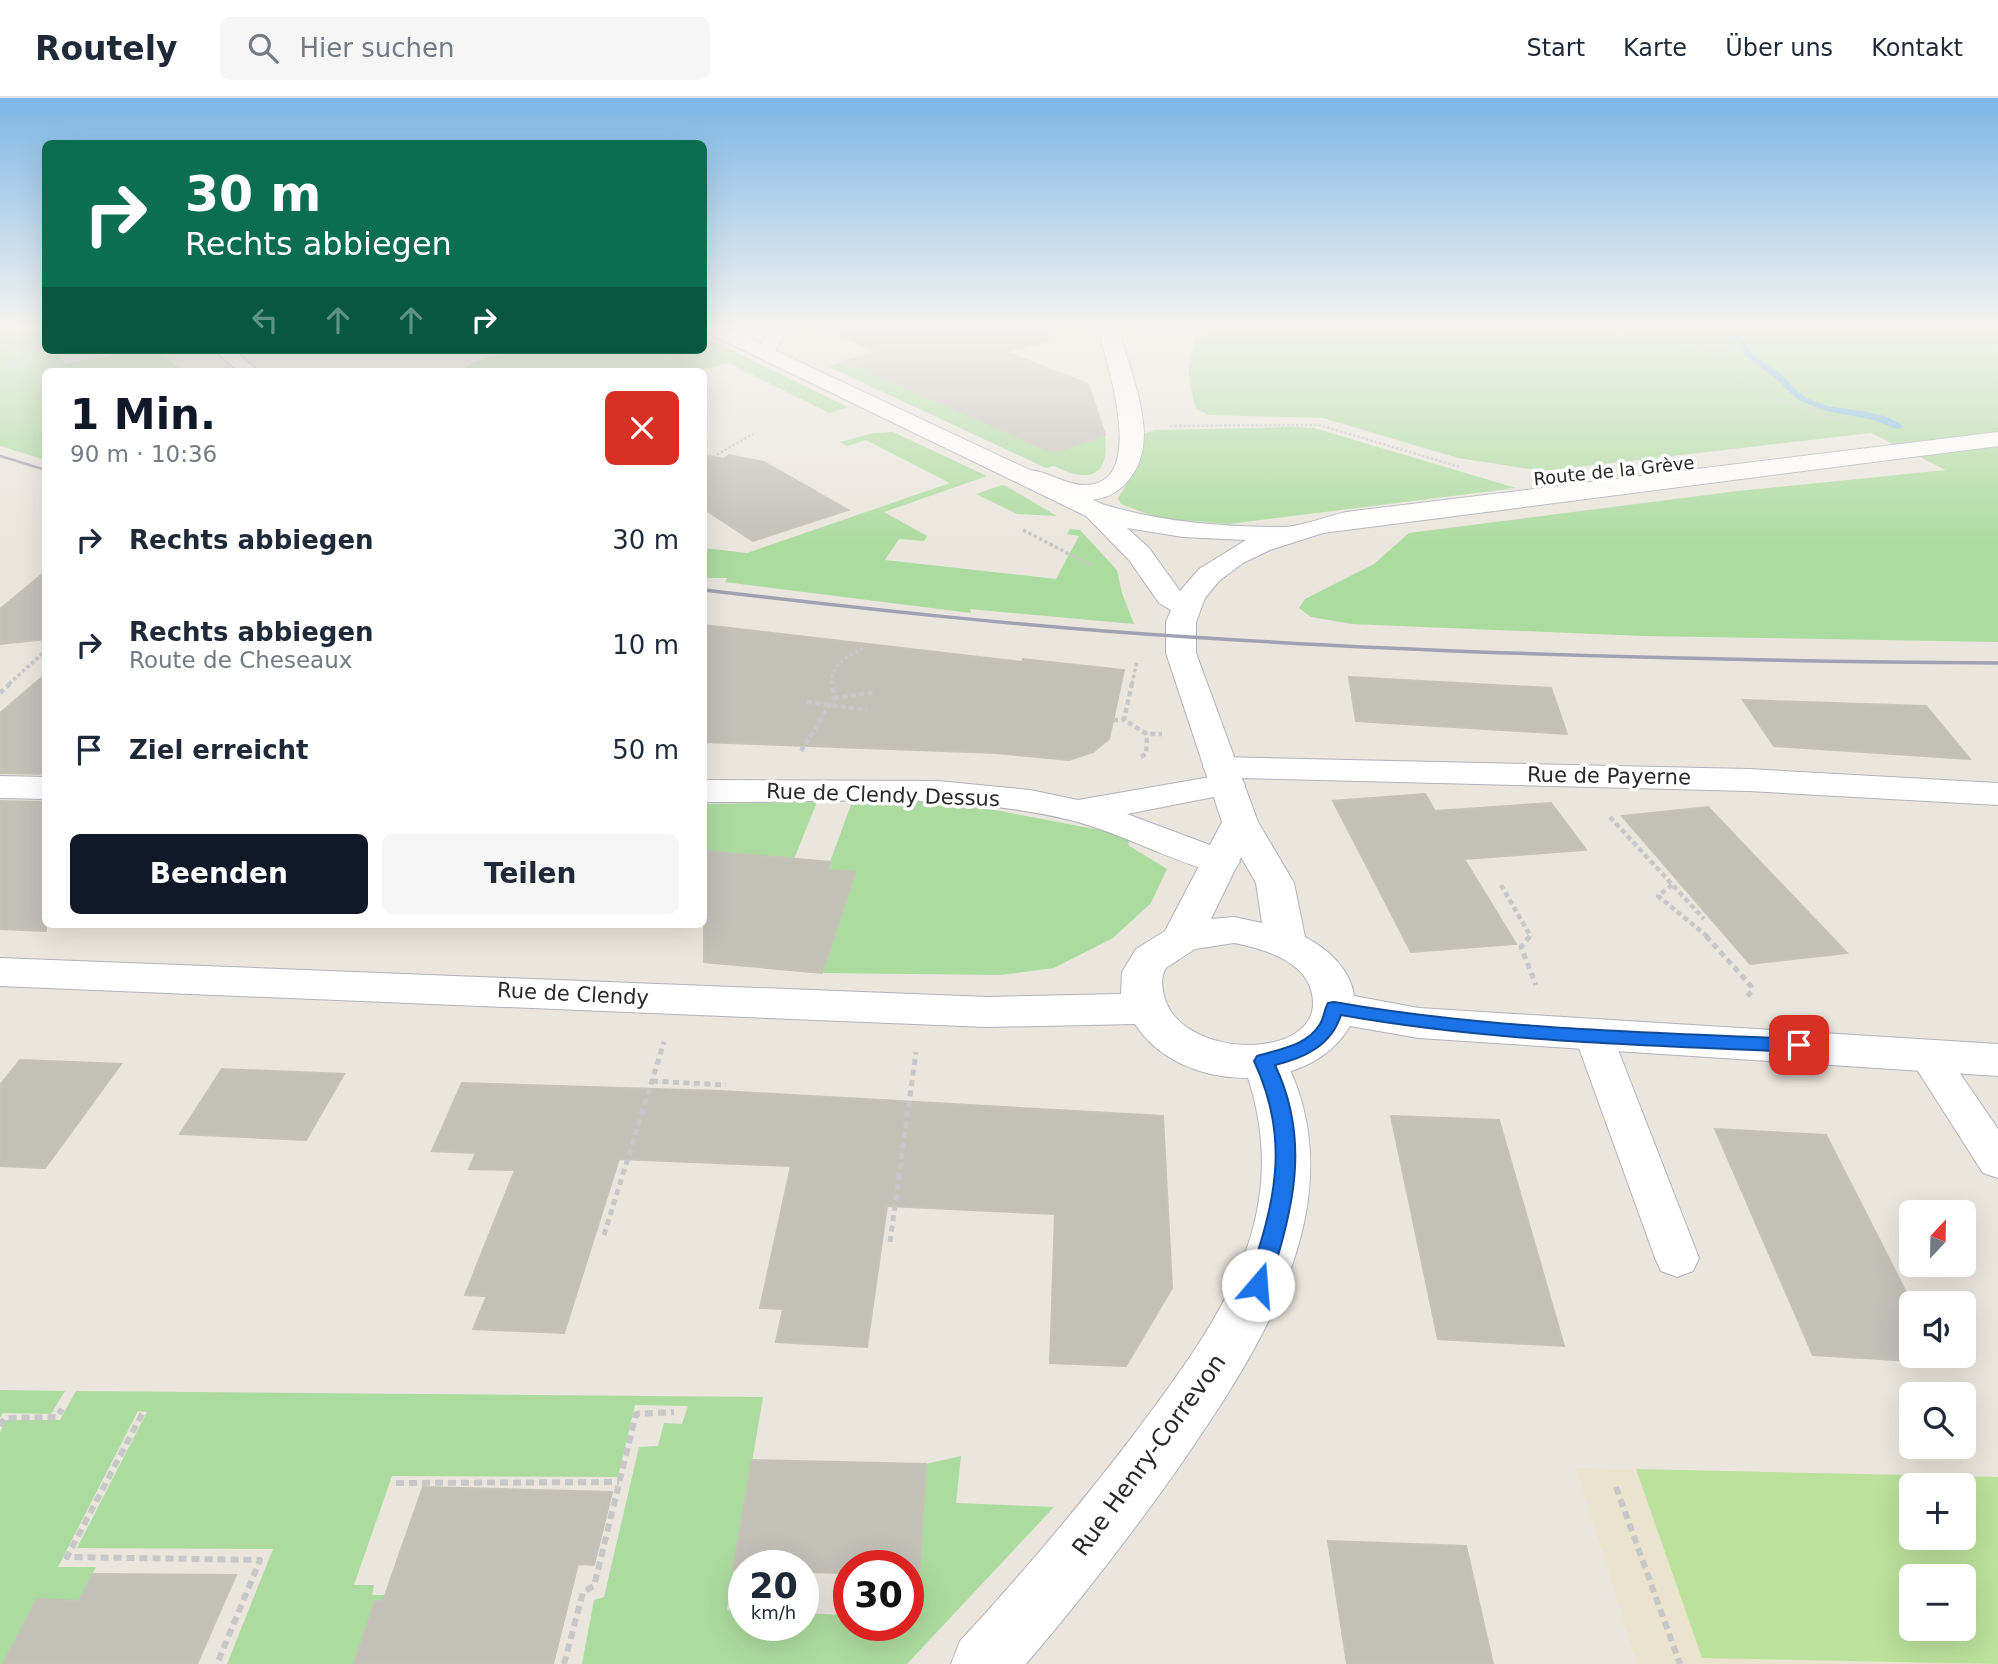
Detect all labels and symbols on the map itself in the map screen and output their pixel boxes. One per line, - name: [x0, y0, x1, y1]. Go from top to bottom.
- street label: Route de la Grève: [1532, 452, 1695, 489]
- street label: Rue de Payerne: [1527, 763, 1691, 789]
- street label: Rue de Clendy Dessus: [766, 779, 1000, 811]
- street label: Rue de Clendy: [496, 978, 650, 1010]
- pin: [1769, 1015, 1829, 1075]
- north arrow: [1899, 1200, 1976, 1278]
- position arrow: [1221, 1248, 1295, 1322]
- street label: Rue Henry-Correvon: [1066, 1349, 1232, 1561]
- speed limit sign: 30: [833, 1550, 924, 1641]

